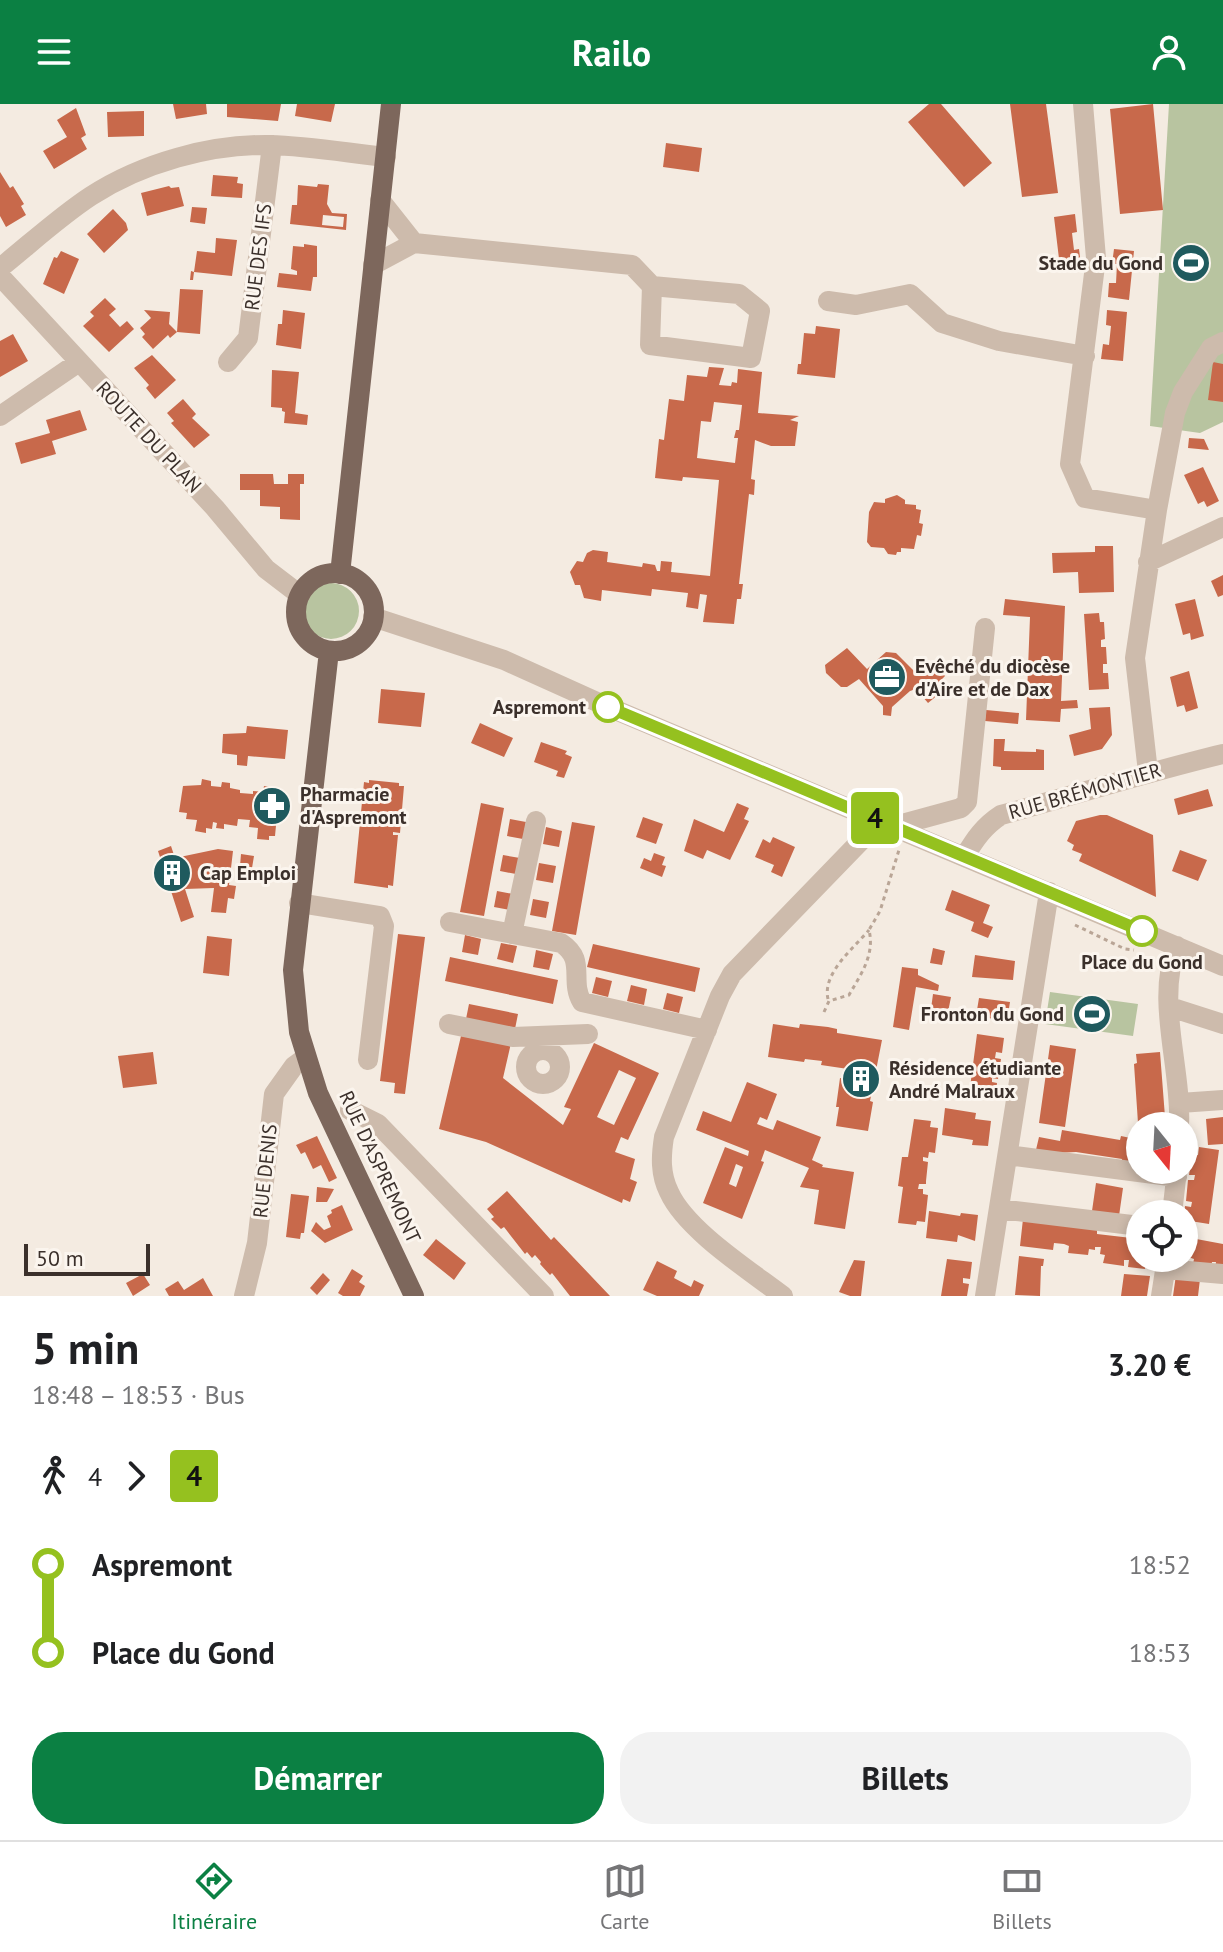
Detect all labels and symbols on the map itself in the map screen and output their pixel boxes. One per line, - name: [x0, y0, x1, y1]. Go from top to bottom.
- street label: RUE DES IFS: [239, 202, 277, 312]
- sports icon: Stade du Gond: [1170, 242, 1212, 284]
- place label: Stade du Gond: [1039, 250, 1163, 276]
- street label: ROUTE DU PLAN: [91, 376, 207, 498]
- place label: Evêché du diocèse d'Aire et de Dax: [915, 653, 1070, 702]
- office icon: Evêché du diocèse d'Aire et de Dax: [866, 656, 908, 698]
- marker: Aspremont: [593, 692, 623, 722]
- place label: Aspremont: [493, 694, 586, 720]
- street label: RUE BRÉMONTIER: [1006, 757, 1165, 825]
- place label: Pharmacie d'Aspremont: [300, 781, 407, 830]
- pharmacy icon: Pharmacie d'Aspremont: [251, 785, 293, 827]
- line badge: 4: [849, 792, 901, 844]
- building icon: Cap Emploi: [151, 852, 193, 894]
- place label: Cap Emploi: [200, 860, 296, 886]
- marker: Place du Gond: [1127, 916, 1157, 946]
- place label: Place du Gond: [1081, 949, 1203, 975]
- sports icon: Fronton du Gond: [1071, 993, 1113, 1035]
- place label: Fronton du Gond: [921, 1001, 1064, 1027]
- place label: Résidence étudiante André Malraux: [889, 1055, 1061, 1104]
- building icon: Résidence étudiante André Malraux: [840, 1058, 882, 1100]
- street label: RUE D'ASPREMONT: [333, 1087, 427, 1247]
- north arrow: [1126, 1112, 1198, 1184]
- street label: RUE DENIS: [247, 1123, 283, 1219]
- scale bar: [24, 1240, 150, 1276]

